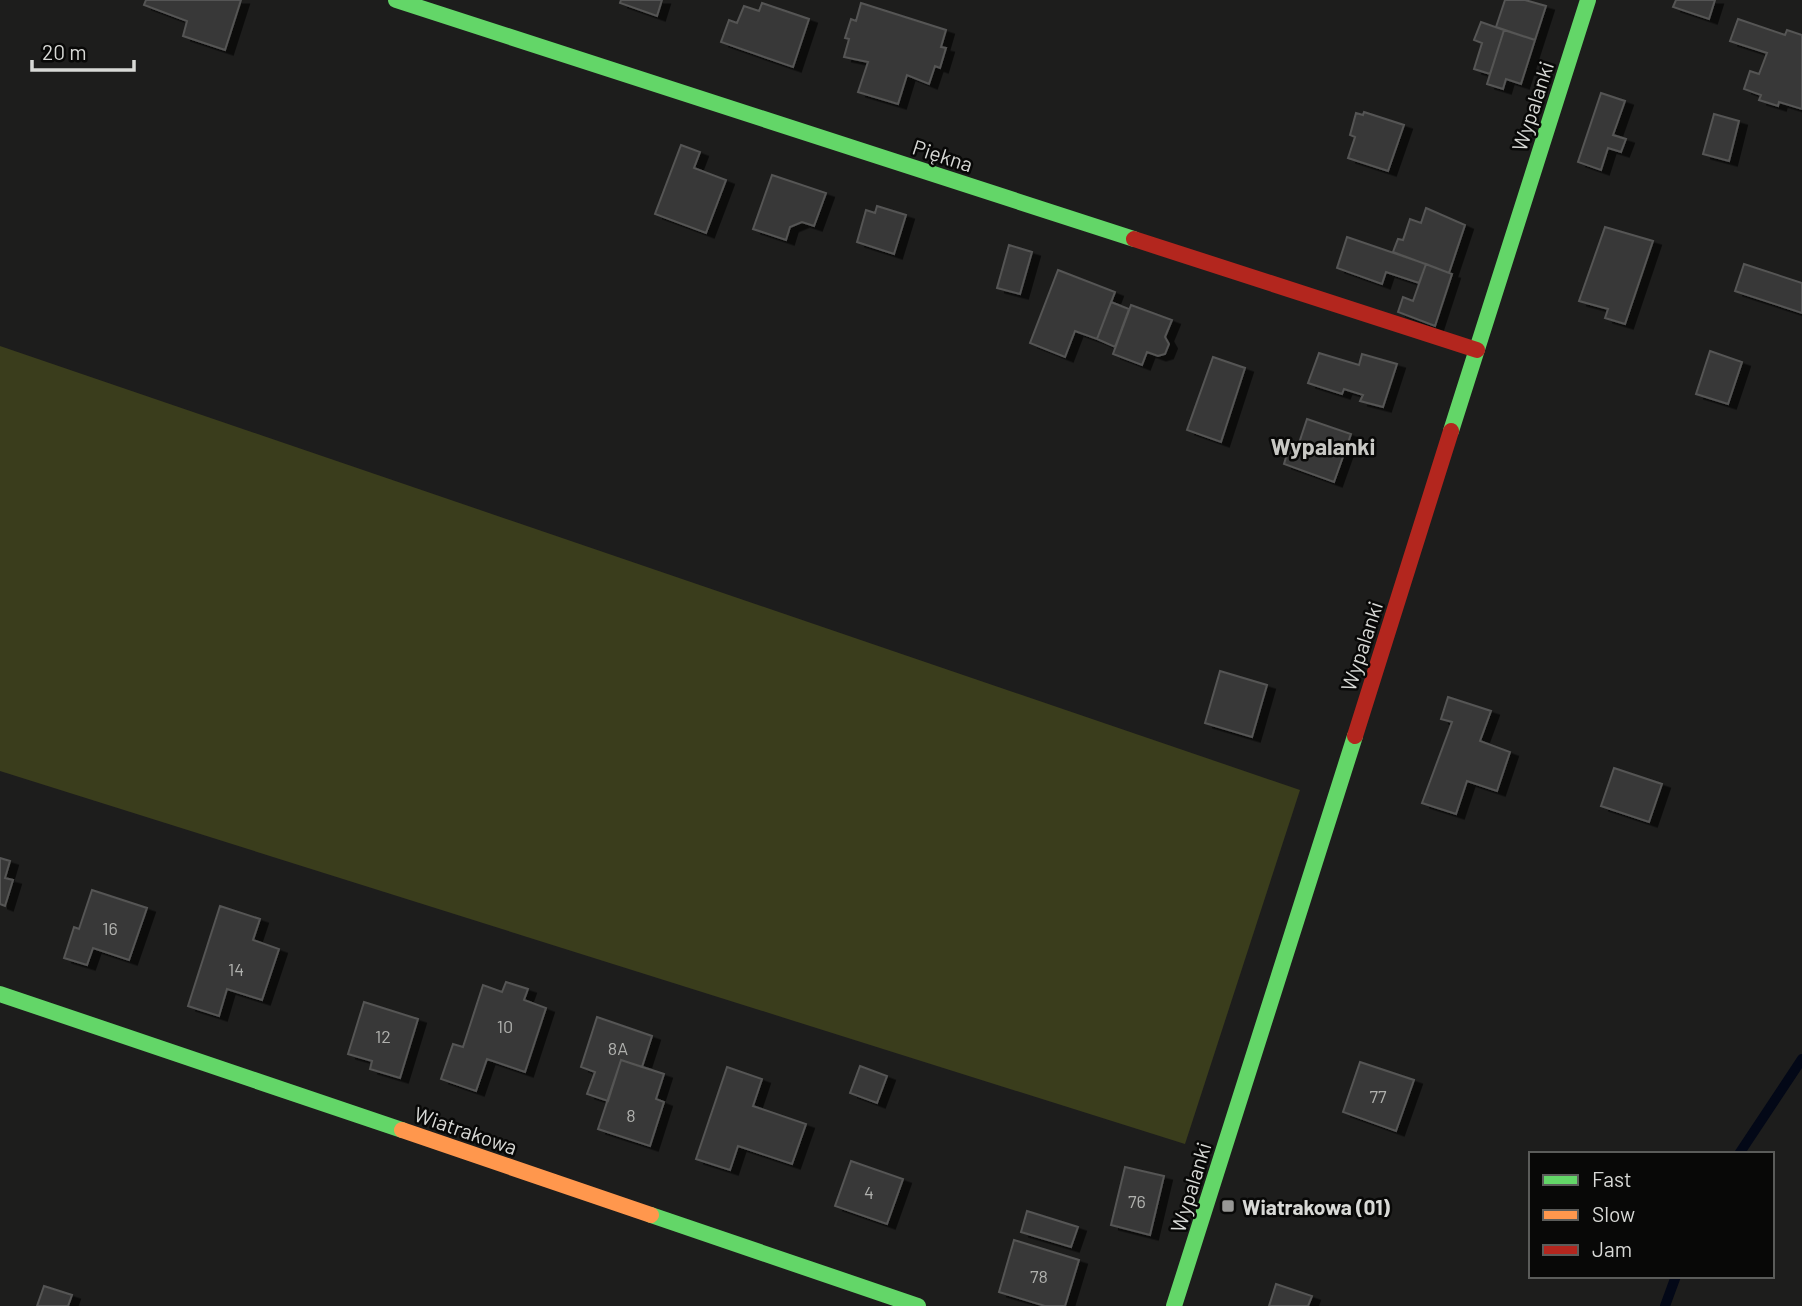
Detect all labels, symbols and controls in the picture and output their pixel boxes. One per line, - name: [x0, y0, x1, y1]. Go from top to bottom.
- scale bar: [32, 28, 133, 72]
- text: 20 m: [42, 39, 87, 64]
- street label: Wypalanki: [1506, 58, 1558, 154]
- street label: Piękna: [910, 134, 976, 176]
- district label: Wypalanki: [1271, 432, 1375, 460]
- street label: Wypalanki: [1335, 598, 1387, 694]
- house number: 16: [102, 917, 118, 939]
- house number: 14: [228, 958, 244, 980]
- house number: 10: [497, 1015, 513, 1037]
- house number: 12: [375, 1025, 391, 1047]
- house number: 8A: [608, 1037, 628, 1059]
- house number: 77: [1369, 1085, 1387, 1107]
- street label: Wiatrakowa: [411, 1101, 521, 1159]
- house number: 8: [626, 1104, 636, 1126]
- street label: Wypalanki: [1164, 1139, 1216, 1235]
- legend: [1529, 1152, 1774, 1278]
- text: Fast: [1592, 1166, 1632, 1191]
- house number: 4: [864, 1181, 874, 1203]
- house number: 76: [1128, 1190, 1146, 1212]
- place label: Wiatrakowa (01): [1242, 1194, 1391, 1219]
- marker: Wiatrakowa (01): [1220, 1198, 1236, 1214]
- text: Slow: [1592, 1201, 1635, 1226]
- text: Jam: [1592, 1236, 1632, 1261]
- house number: 78: [1030, 1265, 1048, 1287]

